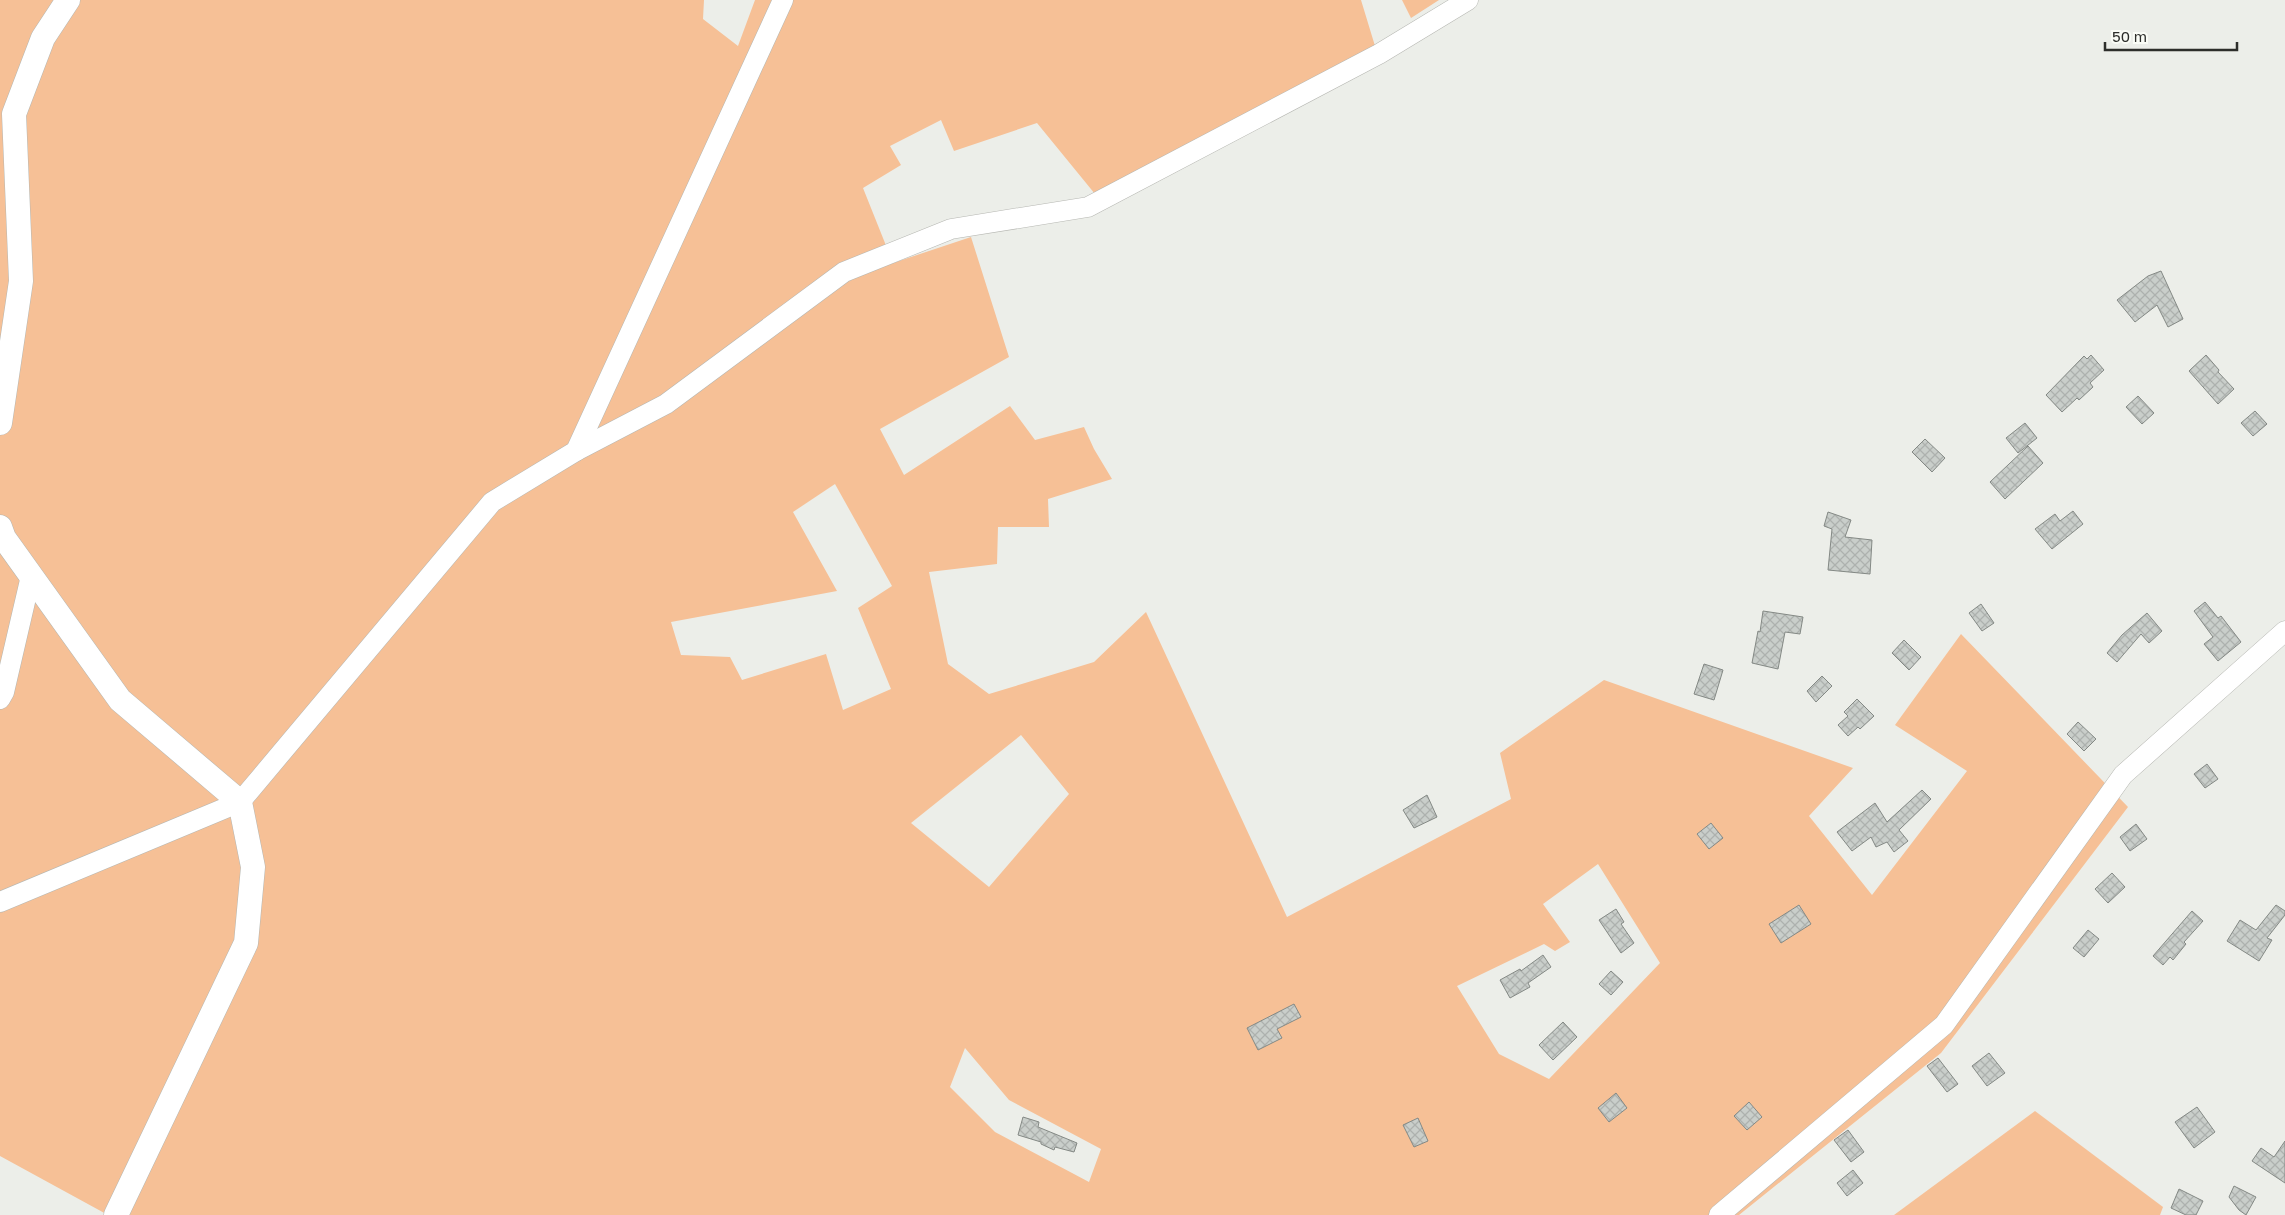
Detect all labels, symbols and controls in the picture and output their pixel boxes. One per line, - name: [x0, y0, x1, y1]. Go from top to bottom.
- scale bar: [2105, 20, 2238, 52]
- text: 50 m: [2112, 27, 2147, 45]

